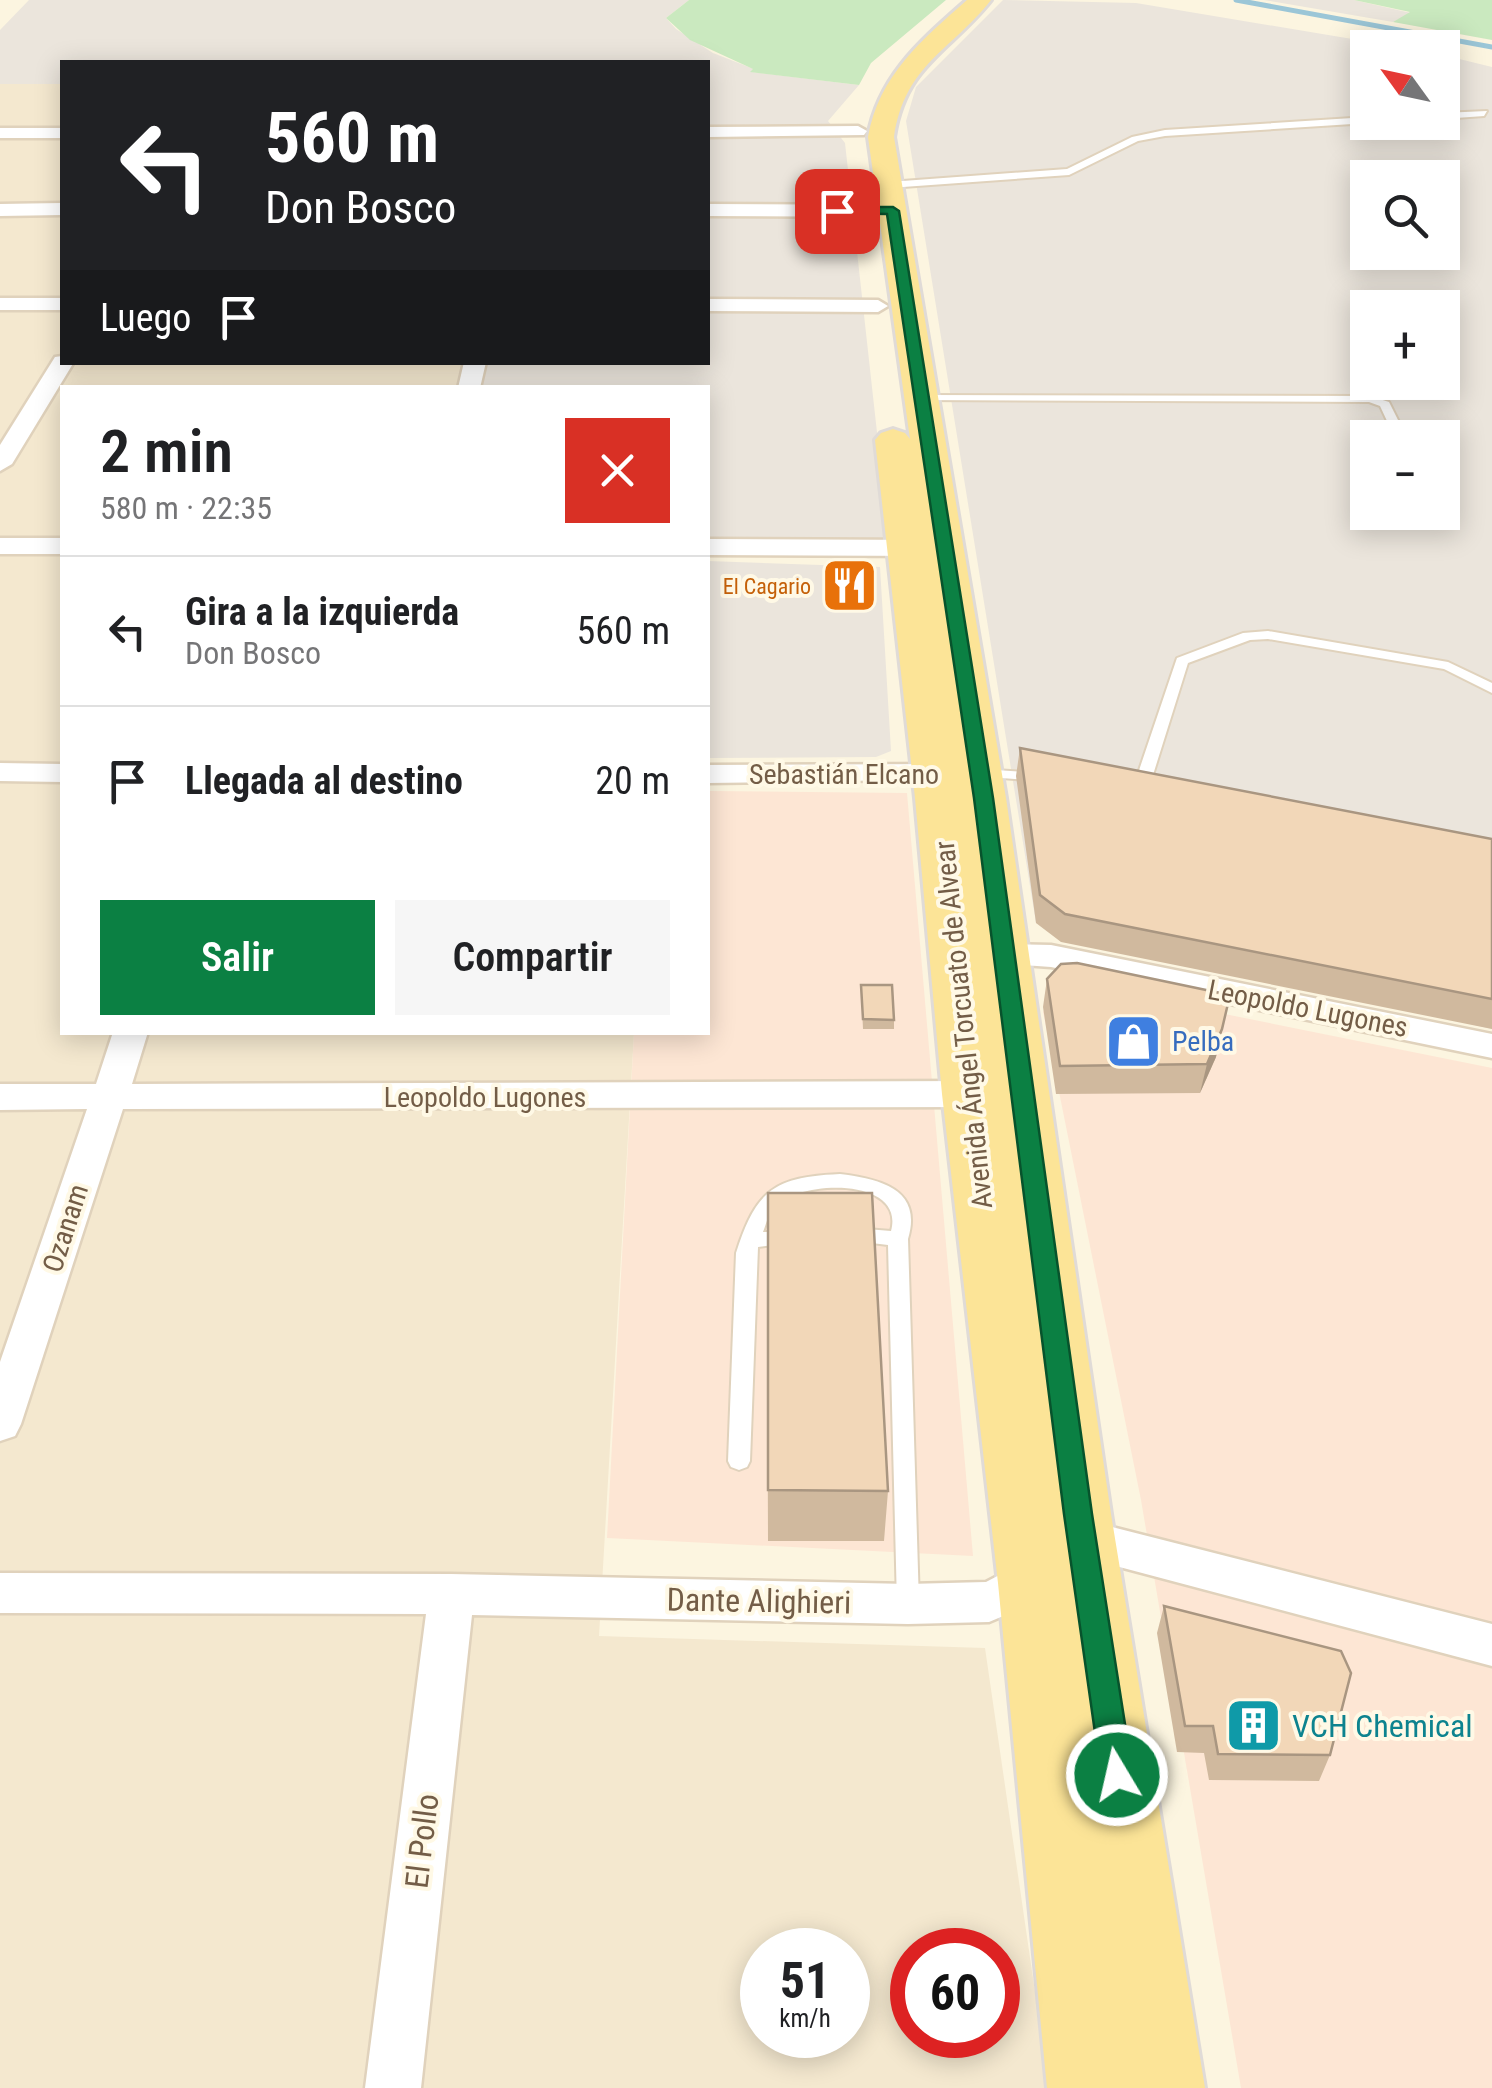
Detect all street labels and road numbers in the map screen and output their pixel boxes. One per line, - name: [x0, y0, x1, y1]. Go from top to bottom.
- street label: Sebastián Elcano: [749, 758, 939, 791]
- street label: Avenida Ángel Torcuato de Alvear: [928, 839, 999, 1211]
- street label: Leopoldo Lugones: [1205, 973, 1411, 1044]
- street label: Leopoldo Lugones: [384, 1081, 586, 1114]
- street label: Ozanam: [36, 1180, 95, 1276]
- street label: Dante Alighieri: [666, 1580, 852, 1622]
- street label: El Pollo: [397, 1792, 447, 1890]

